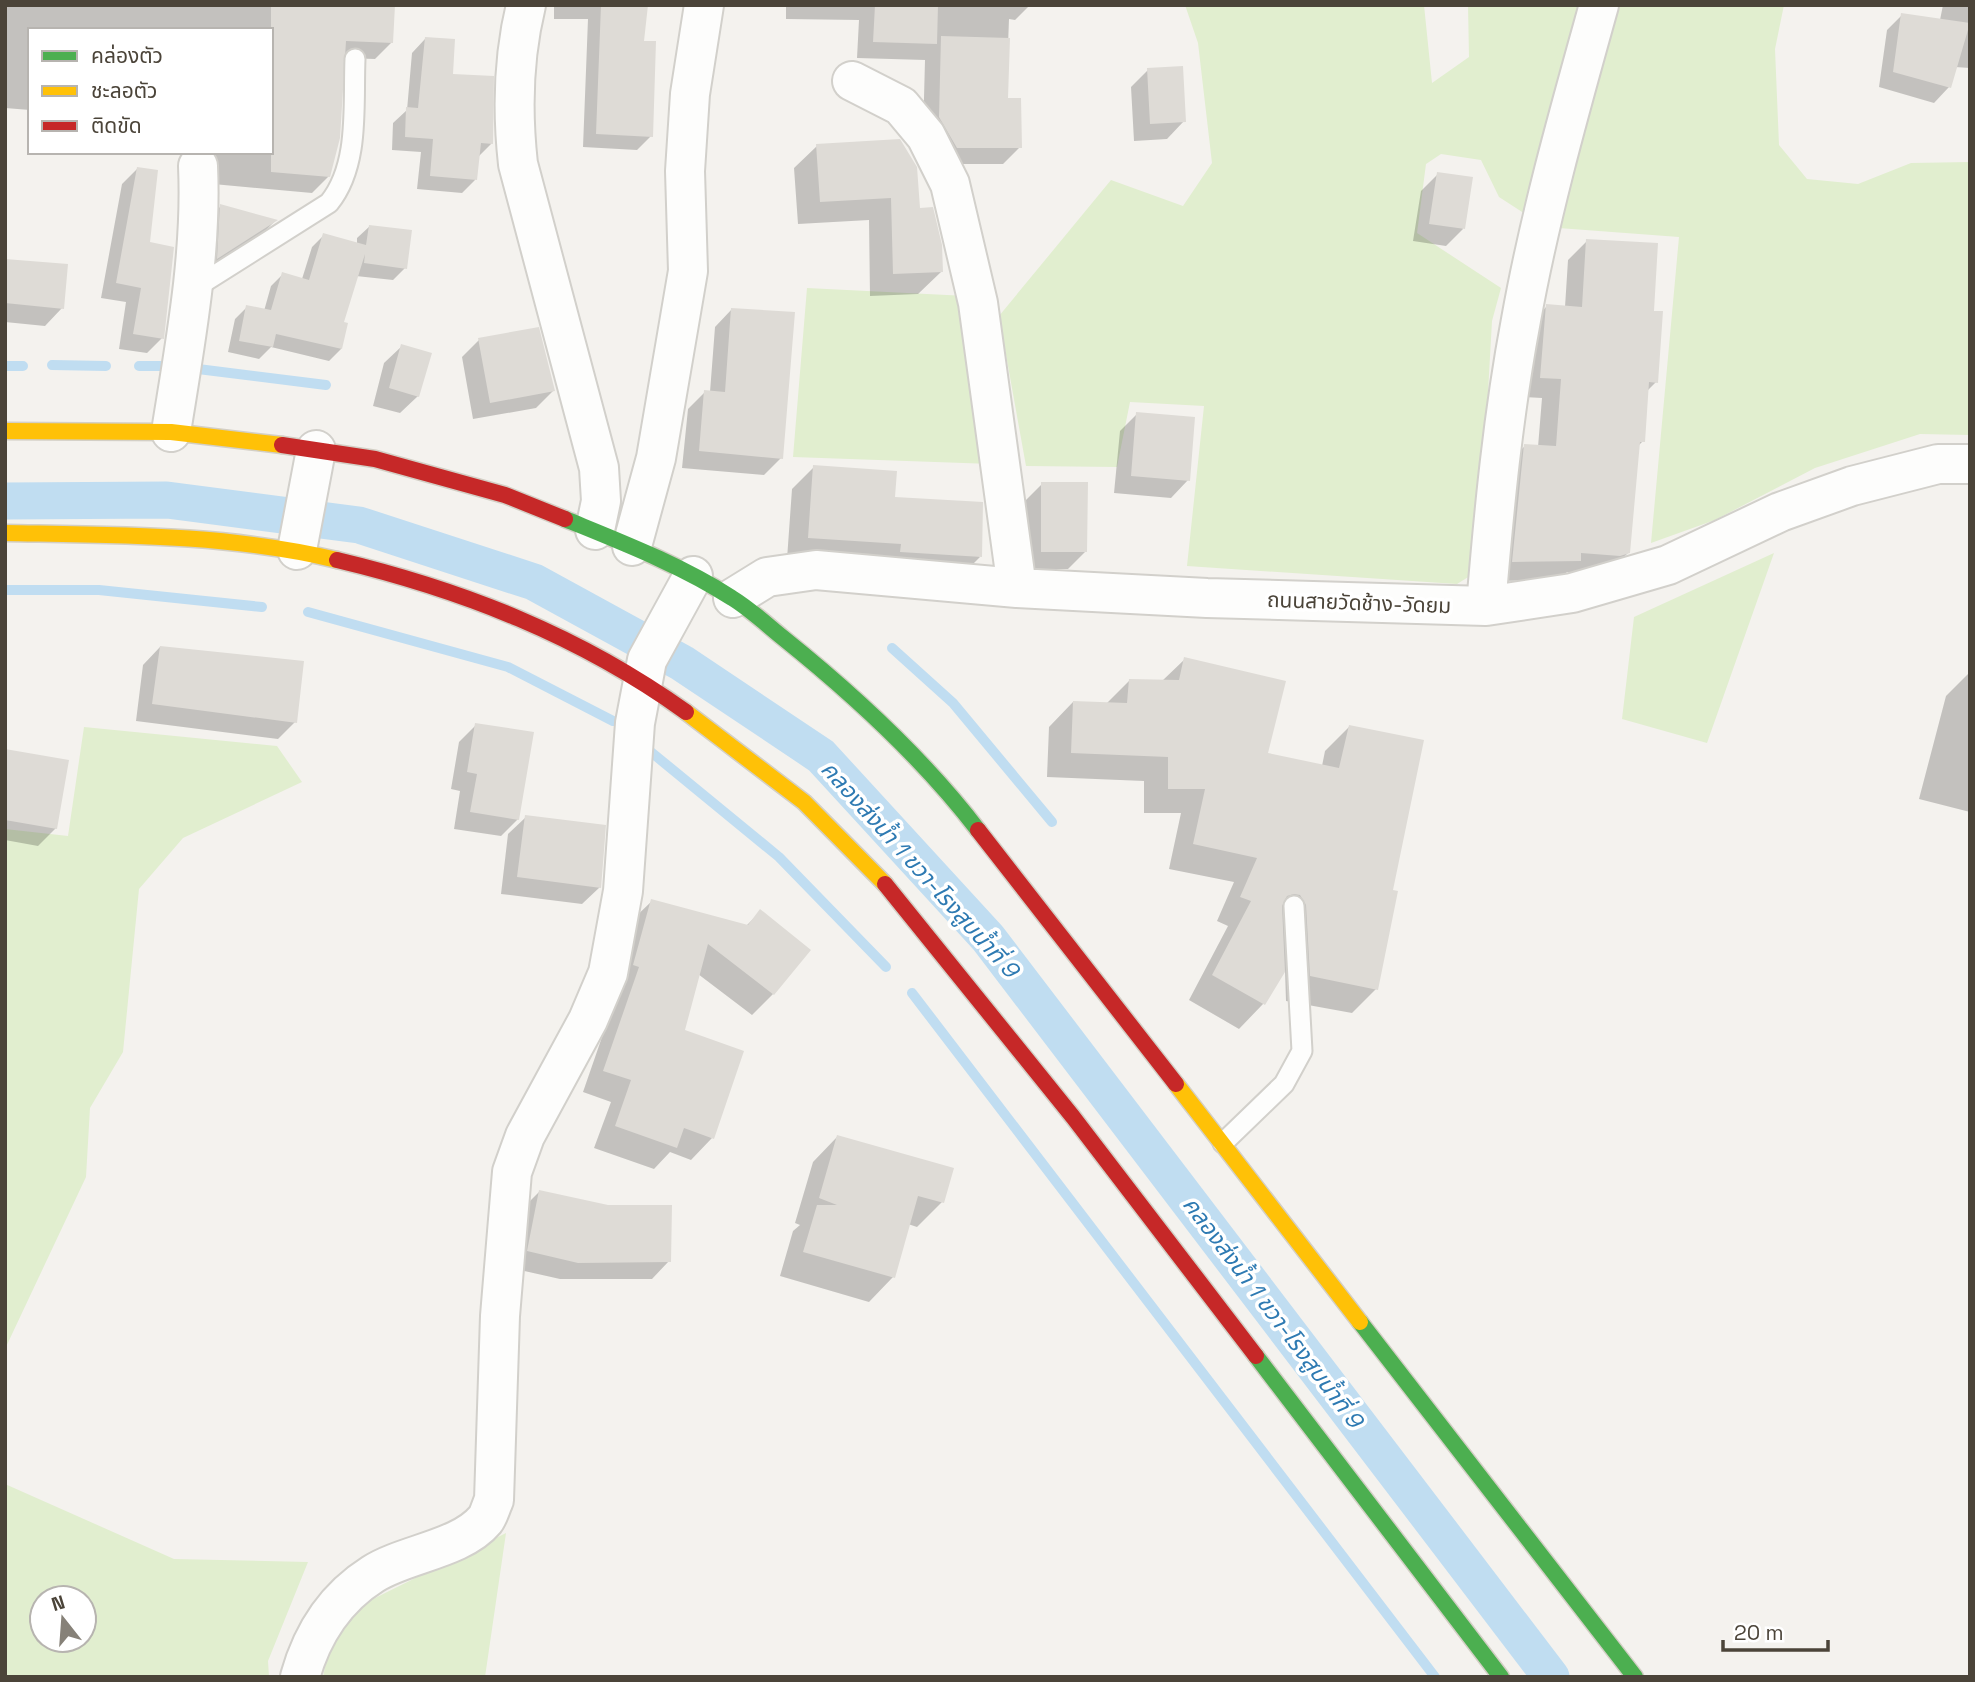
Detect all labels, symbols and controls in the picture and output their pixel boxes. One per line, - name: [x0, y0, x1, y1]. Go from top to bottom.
- legend: [28, 28, 273, 154]
- text: คล่องตัว: [91, 42, 163, 69]
- text: ชะลอตัว: [91, 77, 157, 104]
- text: ติดขัด: [91, 112, 142, 139]
- street label: ถนนสายวัดช้าง-วัดยม: [1266, 586, 1452, 619]
- water label: คลองส่งน้ำ 1 ขวา-โรงสูบน้ำที่ 9: [815, 754, 1027, 985]
- water label: คลองส่งน้ำ 1 ขวา-โรงสูบน้ำที่ 9: [1176, 1190, 1372, 1435]
- north arrow: [28, 1584, 98, 1654]
- text: N: [48, 1589, 68, 1617]
- scale bar: [1723, 1608, 1828, 1652]
- text: 20 m: [1734, 1619, 1784, 1646]

